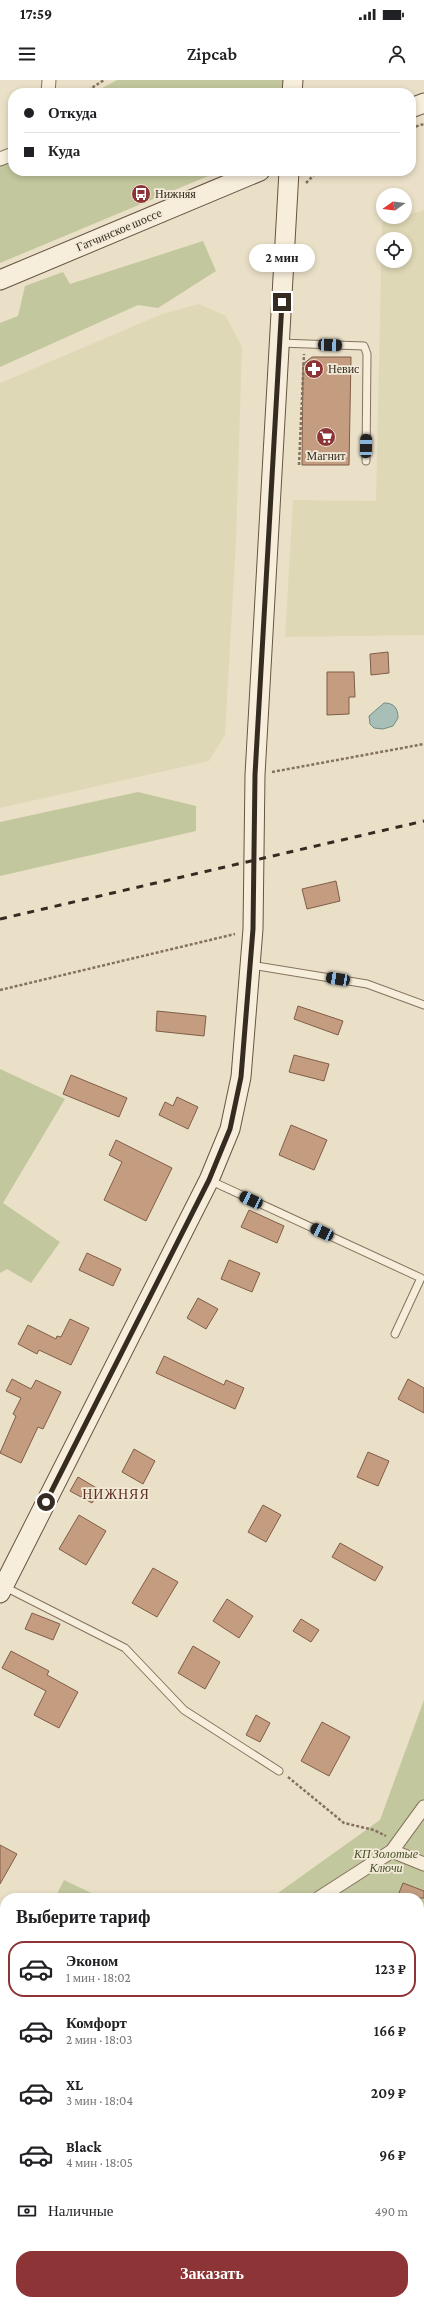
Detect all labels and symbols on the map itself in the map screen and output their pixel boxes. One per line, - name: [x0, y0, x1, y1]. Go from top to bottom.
- bus stop icon: Нижняя: [130, 183, 152, 205]
- place label: Нижняя: [155, 187, 196, 201]
- north arrow: [376, 188, 412, 224]
- street label: Гатчинское шоссе: [74, 206, 164, 254]
- callout: 2 мин: [249, 244, 315, 272]
- route end: [273, 293, 291, 311]
- car: [318, 339, 342, 351]
- pharmacy icon: Невис: [303, 358, 325, 380]
- place label: Невис: [328, 362, 359, 376]
- supermarket icon: Магнит: [315, 426, 337, 448]
- car: [360, 434, 372, 458]
- place label: Магнит: [306, 449, 346, 463]
- car: [325, 971, 351, 987]
- car: [238, 1189, 264, 1211]
- car: [309, 1221, 335, 1243]
- district label: НИЖНЯЯ: [82, 1486, 150, 1502]
- route start: [37, 1493, 55, 1511]
- park label: КП Золотые Ключи: [353, 1847, 419, 1875]

